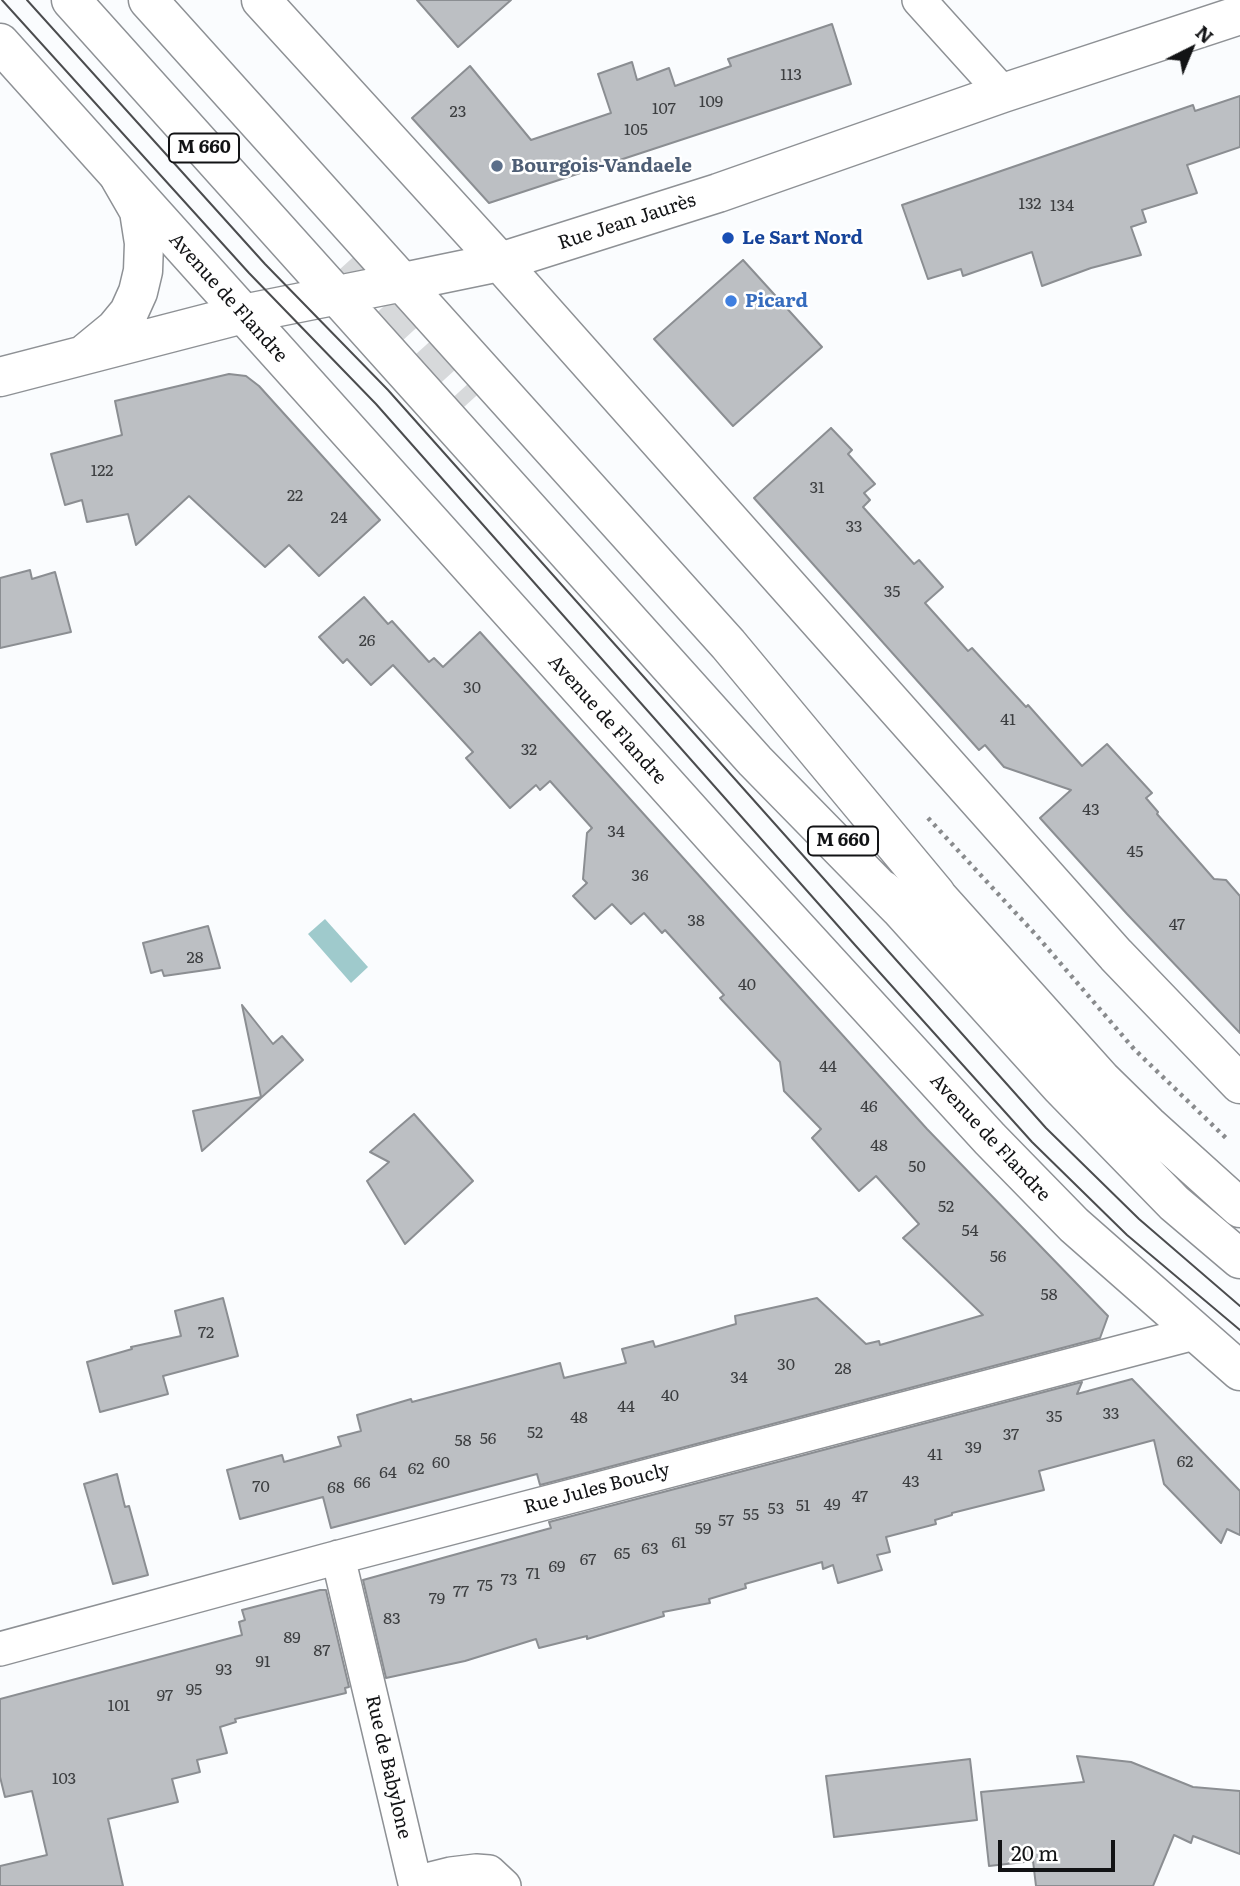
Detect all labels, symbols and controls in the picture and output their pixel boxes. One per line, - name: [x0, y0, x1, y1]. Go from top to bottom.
- north arrow: [1156, 14, 1226, 84]
- text: N: [1190, 18, 1221, 49]
- house number: 113: [780, 65, 802, 85]
- house number: 109: [699, 92, 723, 112]
- house number: 107: [652, 99, 676, 119]
- house number: 23: [450, 102, 466, 122]
- house number: 105: [624, 120, 648, 140]
- road number: M 660: [169, 134, 239, 162]
- place label: Bourgois-Vandaele: [511, 155, 692, 177]
- marker: Bourgois-Vandaele: [489, 158, 505, 174]
- street label: Rue Jean Jaurès: [555, 189, 699, 255]
- house number: 132: [1019, 194, 1041, 214]
- house number: 134: [1050, 196, 1074, 216]
- place label: Le Sart Nord: [742, 227, 863, 249]
- street label: Avenue de Flandre: [164, 229, 292, 367]
- marker: Le Sart Nord: [720, 230, 736, 246]
- place label: Picard: [745, 290, 808, 312]
- marker: Picard: [723, 293, 739, 309]
- house number: 122: [91, 461, 113, 481]
- house number: 31: [809, 478, 825, 498]
- house number: 22: [287, 486, 303, 506]
- house number: 24: [331, 508, 347, 528]
- house number: 33: [846, 517, 862, 537]
- house number: 35: [884, 582, 900, 602]
- house number: 26: [359, 631, 375, 651]
- street label: Avenue de Flandre: [543, 651, 671, 789]
- house number: 30: [463, 678, 481, 698]
- house number: 41: [1000, 710, 1016, 730]
- house number: 32: [521, 740, 537, 760]
- house number: 43: [1082, 800, 1100, 820]
- house number: 34: [607, 822, 625, 842]
- road number: M 660: [808, 826, 878, 856]
- house number: 45: [1127, 842, 1143, 862]
- house number: 36: [631, 866, 649, 886]
- house number: 38: [687, 911, 705, 931]
- house number: 47: [1169, 915, 1185, 935]
- house number: 28: [187, 948, 203, 968]
- house number: 40: [738, 975, 756, 995]
- house number: 44: [819, 1057, 837, 1077]
- street label: Avenue de Flandre: [925, 1070, 1055, 1206]
- house number: 46: [860, 1097, 878, 1117]
- house number: 48: [870, 1136, 888, 1156]
- house number: 50: [908, 1157, 926, 1177]
- house number: 52: [938, 1197, 954, 1217]
- house number: 54: [962, 1221, 978, 1241]
- house number: 56: [990, 1247, 1006, 1267]
- house number: 58: [1041, 1285, 1057, 1305]
- house number: 72: [198, 1323, 214, 1343]
- house number: 30: [777, 1355, 795, 1375]
- house number: 28: [835, 1359, 851, 1379]
- house number: 34: [730, 1368, 748, 1388]
- house number: 40: [661, 1386, 679, 1406]
- house number: 44: [617, 1397, 635, 1417]
- house number: 33: [1103, 1404, 1119, 1424]
- house number: 35: [1046, 1407, 1062, 1427]
- house number: 48: [570, 1408, 588, 1428]
- house number: 52: [527, 1423, 543, 1443]
- house number: 37: [1003, 1425, 1019, 1445]
- house number: 56: [480, 1429, 496, 1449]
- house number: 58: [455, 1431, 471, 1451]
- house number: 39: [964, 1438, 982, 1458]
- house number: 41: [927, 1445, 943, 1465]
- house number: 62: [1177, 1452, 1193, 1472]
- house number: 60: [432, 1453, 450, 1473]
- house number: 62: [408, 1459, 424, 1479]
- street label: Rue Jules Boucly: [521, 1459, 673, 1519]
- house number: 64: [379, 1463, 397, 1483]
- house number: 43: [902, 1472, 920, 1492]
- house number: 66: [353, 1473, 371, 1493]
- house number: 70: [252, 1477, 270, 1497]
- house number: 68: [327, 1478, 345, 1498]
- house number: 47: [852, 1487, 868, 1507]
- house number: 49: [823, 1495, 841, 1515]
- house number: 51: [796, 1496, 810, 1516]
- house number: 53: [768, 1499, 784, 1519]
- house number: 55: [743, 1505, 759, 1525]
- house number: 57: [718, 1511, 734, 1531]
- house number: 59: [695, 1519, 711, 1539]
- house number: 61: [671, 1533, 687, 1553]
- house number: 63: [641, 1539, 659, 1559]
- house number: 65: [614, 1544, 630, 1564]
- house number: 67: [580, 1550, 596, 1570]
- house number: 69: [549, 1557, 565, 1577]
- house number: 71: [526, 1564, 540, 1584]
- house number: 73: [501, 1570, 517, 1590]
- house number: 75: [477, 1576, 493, 1596]
- house number: 77: [453, 1582, 469, 1602]
- house number: 79: [429, 1589, 445, 1609]
- house number: 83: [383, 1609, 401, 1629]
- house number: 89: [283, 1628, 301, 1648]
- house number: 87: [314, 1641, 330, 1661]
- house number: 91: [256, 1652, 270, 1672]
- house number: 93: [215, 1660, 233, 1680]
- house number: 95: [186, 1680, 202, 1700]
- house number: 97: [157, 1686, 173, 1706]
- street label: Rue de Babylone: [360, 1693, 416, 1841]
- house number: 101: [108, 1696, 130, 1716]
- house number: 103: [52, 1769, 76, 1789]
- scale bar: [1002, 1826, 1119, 1870]
- text: 20 m: [1011, 1836, 1058, 1867]

